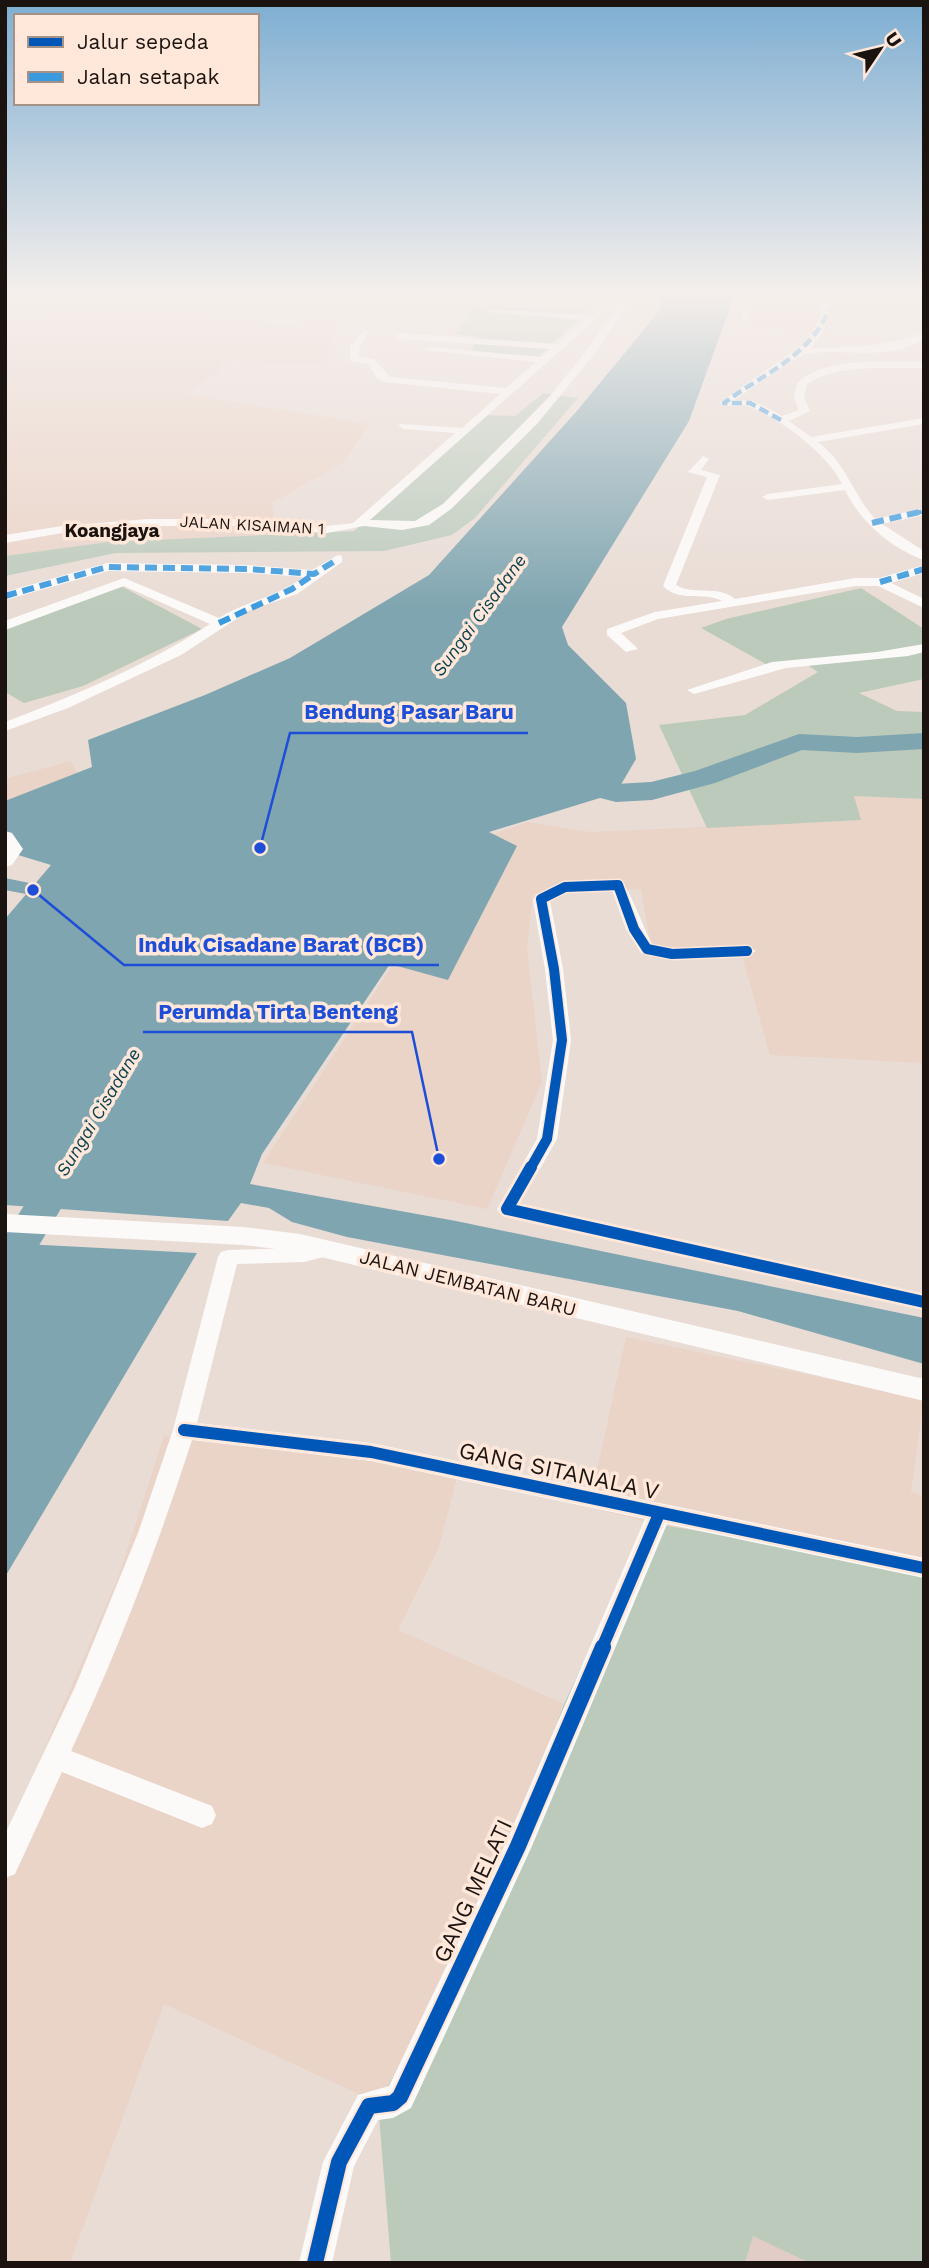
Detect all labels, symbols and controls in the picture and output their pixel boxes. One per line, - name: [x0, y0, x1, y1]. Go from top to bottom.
- legend: [14, 14, 259, 105]
- north arrow: [845, 14, 915, 84]
- text: U: [880, 27, 907, 52]
- text: Jalur sepeda: [77, 29, 209, 54]
- text: Jalan setapak: [77, 64, 219, 89]
- street label: JALAN KISAIMAN 1: [179, 512, 325, 538]
- district label: Koangjaya: [65, 519, 159, 542]
- water label: Sungai Cisadane: [428, 550, 530, 680]
- callout: Bendung Pasar Baru: [290, 691, 528, 733]
- text: Bendung Pasar Baru: [304, 699, 514, 724]
- callout: Induk Cisadane Barat (BCB): [124, 923, 439, 965]
- text: Induk Cisadane Barat (BCB): [138, 932, 424, 957]
- callout: Perumda Tirta Benteng: [143, 990, 412, 1032]
- text: Perumda Tirta Benteng: [158, 999, 398, 1024]
- water label: Sungai Cisadane: [51, 1044, 145, 1180]
- street label: JALAN JEMBATAN BARU: [357, 1245, 579, 1321]
- street label: GANG SITANALA V: [457, 1437, 662, 1505]
- street label: GANG MELATI: [428, 1815, 518, 1967]

